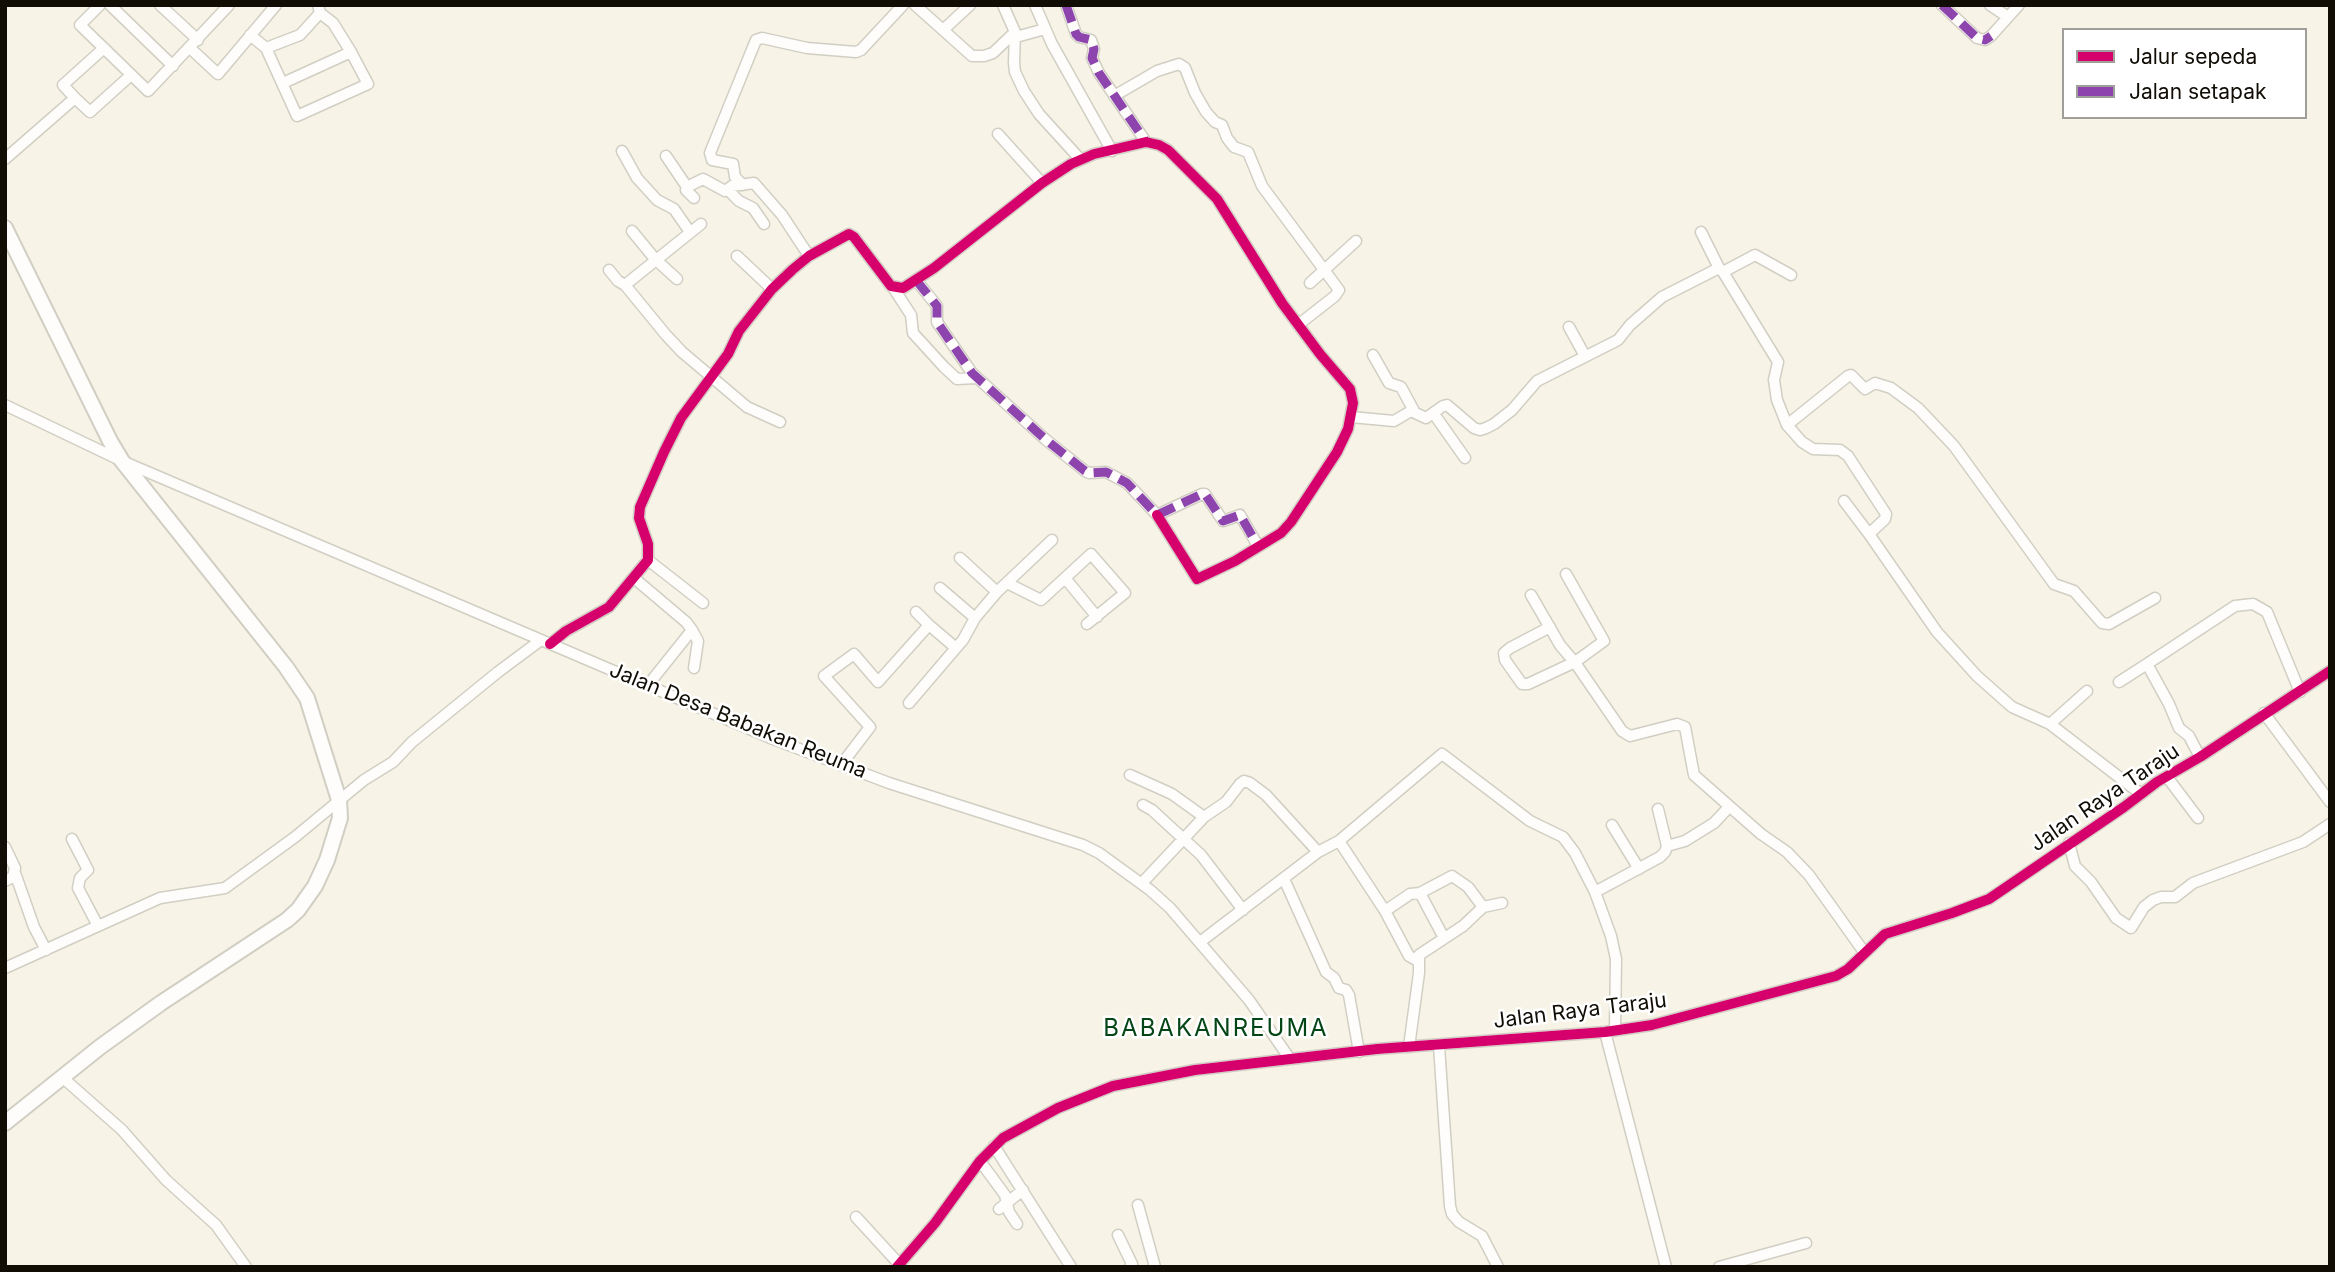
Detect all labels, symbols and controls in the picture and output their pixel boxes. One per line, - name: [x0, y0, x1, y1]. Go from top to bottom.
- legend: [2062, 28, 2307, 119]
- text: Jalur sepeda: [2129, 44, 2257, 69]
- text: Jalan setapak: [2129, 79, 2266, 104]
- street label: Jalan Desa Babakan Reuma: [606, 658, 870, 784]
- street label: Jalan Raya Taraju: [2026, 739, 2184, 857]
- street label: Jalan Raya Taraju: [1492, 988, 1668, 1034]
- district label: BABAKANREUMA: [1105, 1015, 1327, 1043]

